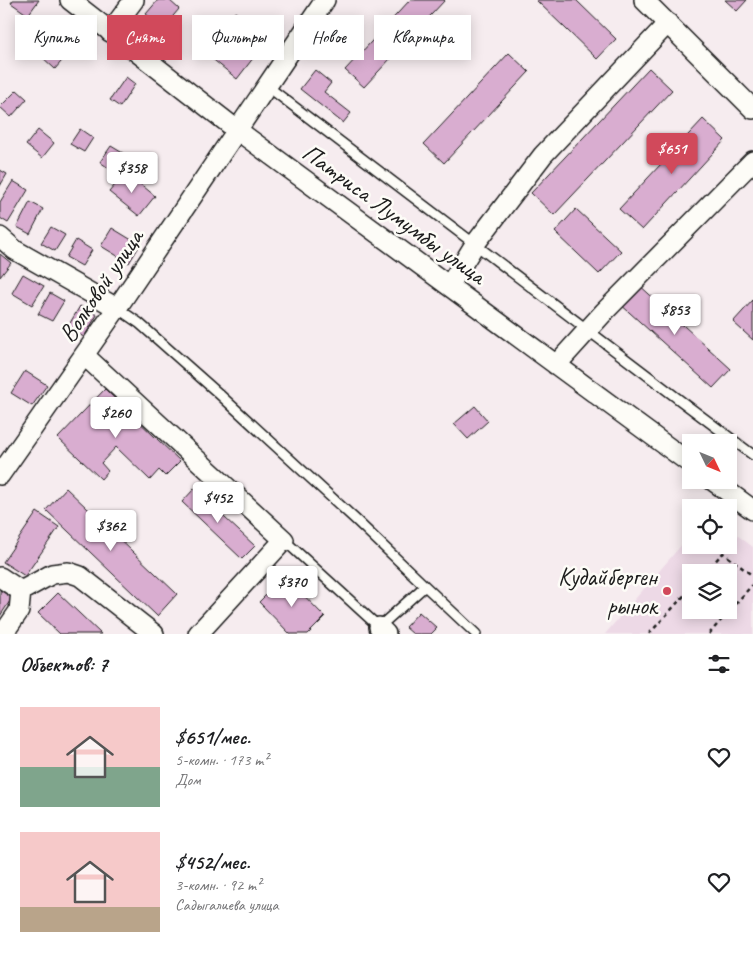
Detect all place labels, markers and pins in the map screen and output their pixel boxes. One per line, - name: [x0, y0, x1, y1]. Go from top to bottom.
- pin: $651: [642, 132, 702, 175]
- pin: $358: [102, 152, 162, 194]
- pin: $853: [645, 294, 705, 336]
- pin: $260: [86, 396, 146, 439]
- pin: $452: [188, 482, 248, 524]
- pin: $362: [81, 510, 141, 552]
- place label: Кудайберген рынок: [558, 561, 659, 622]
- pin: $370: [262, 566, 322, 608]
- marker: Кудайберген рынок: [661, 585, 673, 597]

